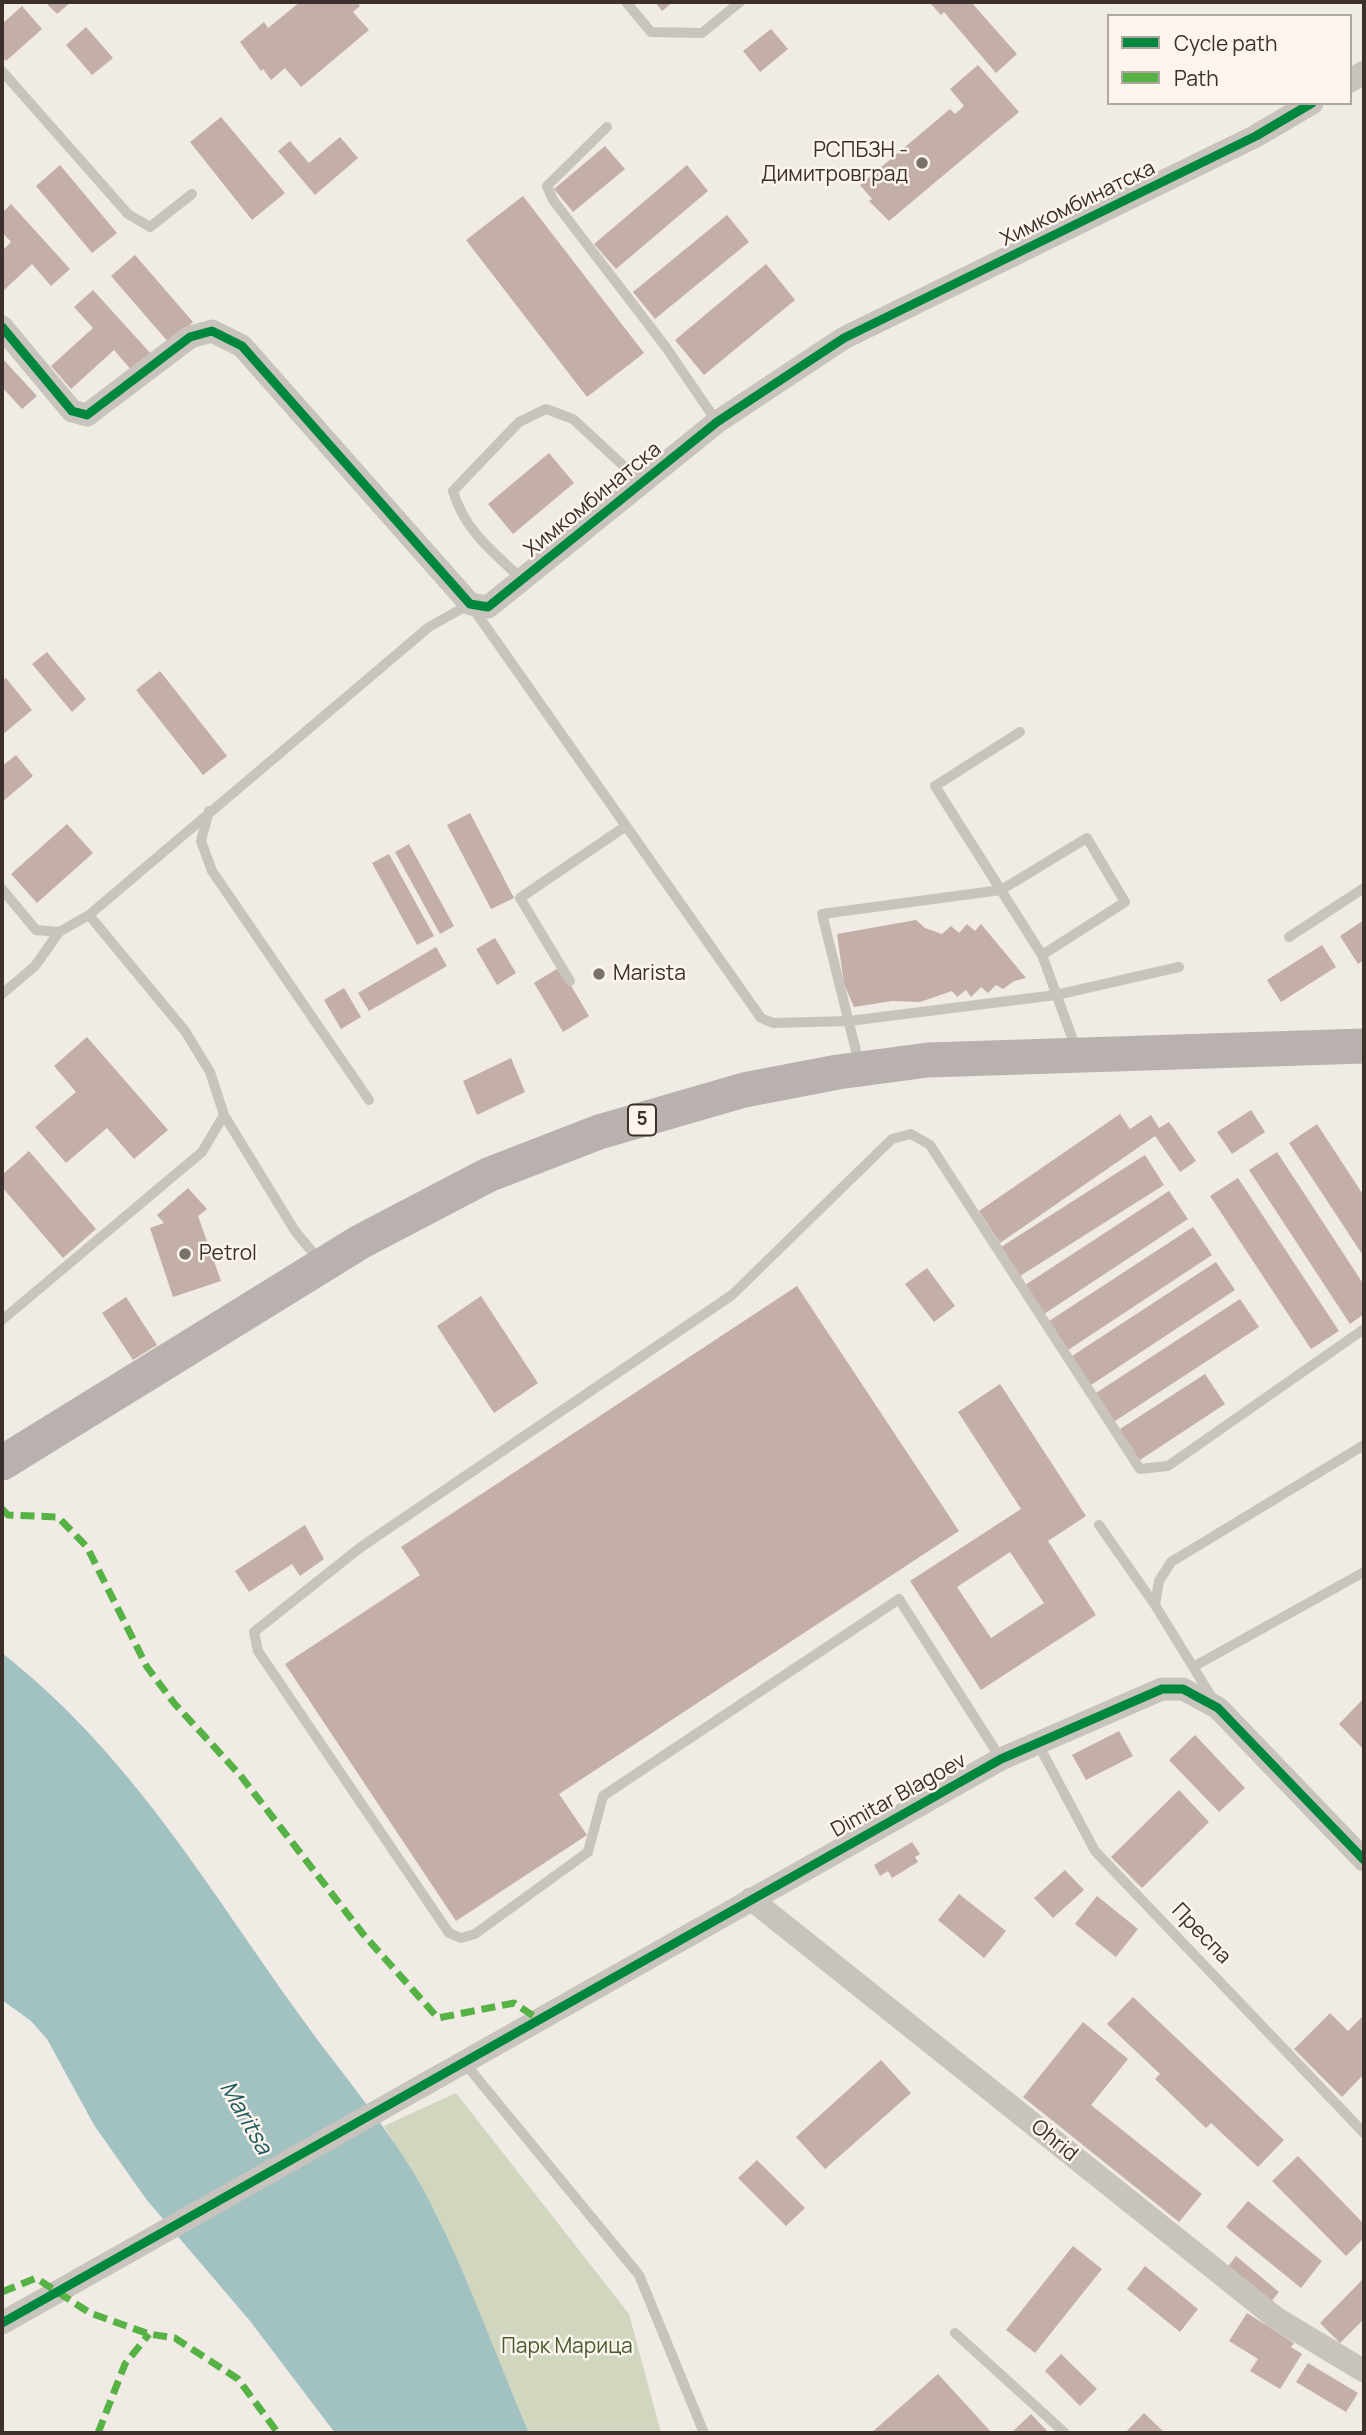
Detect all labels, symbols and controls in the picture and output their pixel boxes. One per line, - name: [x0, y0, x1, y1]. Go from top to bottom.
- legend: [1107, 14, 1352, 105]
- text: Cycle path: [1174, 29, 1277, 57]
- text: Path: [1174, 64, 1219, 92]
- place label: РСПБЗН - Димитровград: [761, 138, 908, 188]
- marker: РСПБЗН - Димитровград: [914, 155, 930, 171]
- street label: Химкомбинатска: [997, 156, 1159, 252]
- street label: Химкомбинатска: [520, 437, 666, 563]
- place label: Marista: [613, 961, 686, 987]
- marker: Marista: [591, 966, 607, 982]
- road number: 5: [628, 1104, 656, 1136]
- place label: Petrol: [199, 1241, 257, 1267]
- marker: Petrol: [177, 1246, 193, 1262]
- street label: Dimitar Blagoev: [827, 1749, 971, 1843]
- street label: Преспа: [1166, 1898, 1236, 1970]
- water label: Maritsa: [213, 2077, 277, 2159]
- street label: Ohrid: [1026, 2115, 1082, 2167]
- park label: Парк Марица: [501, 2334, 633, 2360]

